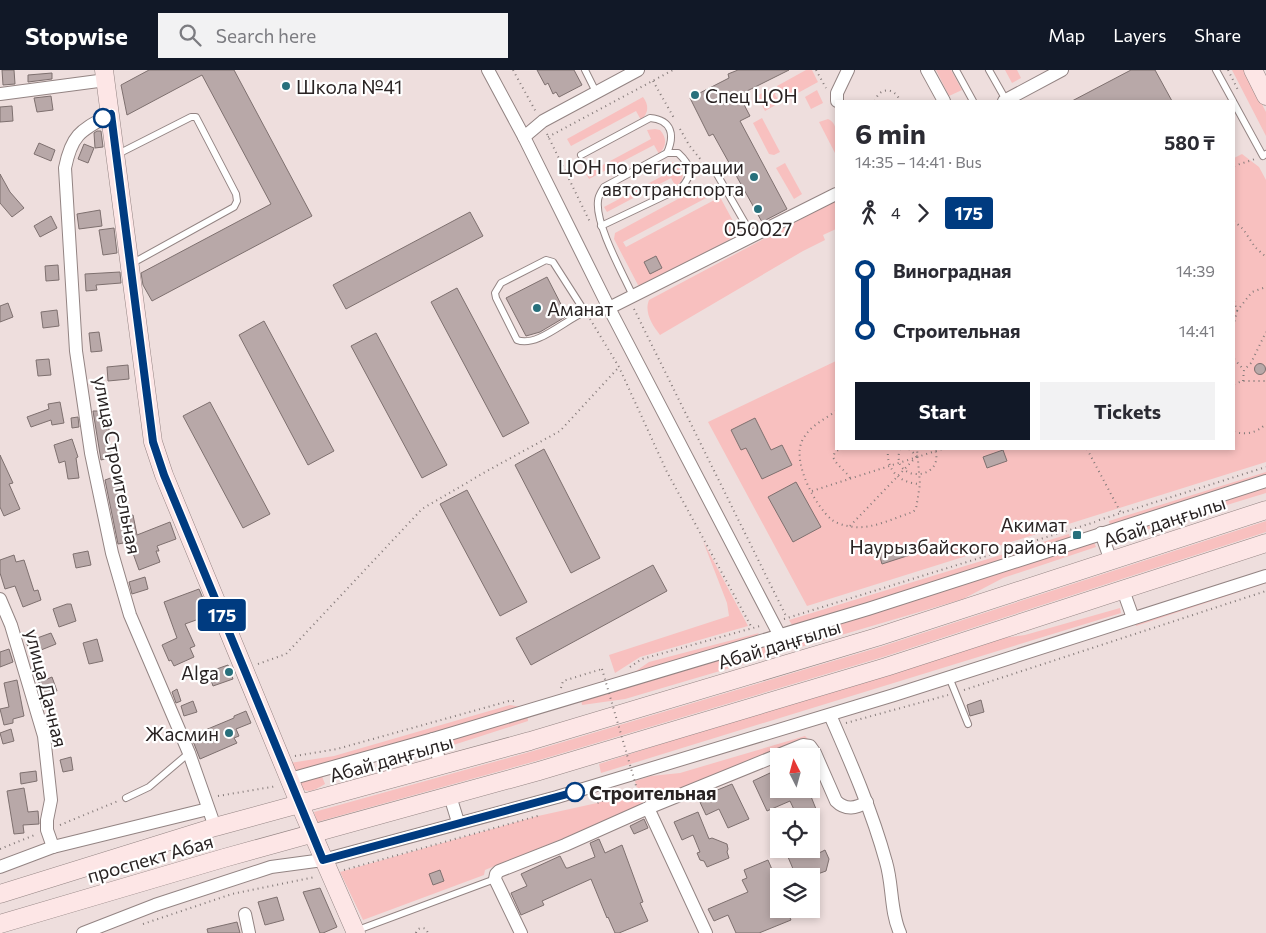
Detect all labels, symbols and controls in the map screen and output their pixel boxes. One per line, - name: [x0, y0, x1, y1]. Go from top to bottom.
- search box: [158, 13, 508, 58]
- text: Stopwise: [25, 21, 128, 50]
- icon: search: [176, 21, 204, 49]
- text: Search here: [216, 24, 316, 47]
- text: Map: [1048, 24, 1085, 46]
- text: Layers: [1113, 24, 1166, 46]
- text: Share: [1194, 24, 1241, 46]
- place label: Школа №41: [296, 75, 403, 98]
- marker: Школа №41: [280, 80, 292, 92]
- place label: Спец ЦОН: [705, 84, 798, 107]
- marker: Спец ЦОН: [689, 89, 701, 101]
- unlabelled marker: [93, 108, 113, 128]
- text: 6 min: [855, 116, 926, 150]
- text: 580 ₸: [1164, 131, 1215, 154]
- text: 14:35 – 14:41 · Bus: [855, 152, 982, 171]
- place label: ЦОН по регистрации автотранспорта: [558, 155, 744, 200]
- marker: ЦОН по регистрации автотранспорта: [748, 171, 760, 183]
- icon: walk: [855, 199, 883, 227]
- icon: forward: [909, 199, 937, 227]
- text: 175: [955, 202, 983, 224]
- marker: 050027: [752, 203, 764, 215]
- text: 4: [891, 203, 901, 222]
- place label: 050027: [724, 217, 792, 240]
- text: Виноградная: [893, 259, 1012, 282]
- text: 14:39: [1176, 261, 1215, 280]
- place label: Аманат: [547, 297, 613, 320]
- marker: Аманат: [531, 302, 543, 314]
- text: Строительная: [893, 319, 1020, 342]
- text: 14:41: [1179, 321, 1215, 340]
- street label: улица Строительная: [89, 374, 147, 556]
- button: Start: [855, 382, 1030, 440]
- button: Tickets: [1040, 382, 1215, 440]
- street label: Абай даңғылы: [1100, 490, 1228, 552]
- place label: Акимат Наурызбайского района: [849, 513, 1067, 558]
- marker: Акимат Наурызбайского района: [1071, 529, 1083, 541]
- line badge: 175: [193, 599, 251, 631]
- text: 175: [208, 604, 236, 626]
- street label: Абай даңғылы: [715, 614, 843, 674]
- street label: улица Дачная: [21, 626, 73, 750]
- place label: Alga: [181, 661, 219, 684]
- marker: Alga: [223, 666, 235, 678]
- place label: Жасмин: [145, 722, 219, 745]
- marker: Жасмин: [223, 727, 235, 739]
- street label: Абай даңғылы: [326, 729, 456, 787]
- north arrow: [770, 748, 820, 798]
- map controls: [770, 748, 820, 918]
- place label: Строительная: [589, 781, 716, 804]
- marker: Строительная: [565, 782, 585, 802]
- button: locate: [770, 808, 820, 858]
- street label: проспект Абая: [84, 829, 216, 887]
- button: layers: [770, 868, 820, 918]

